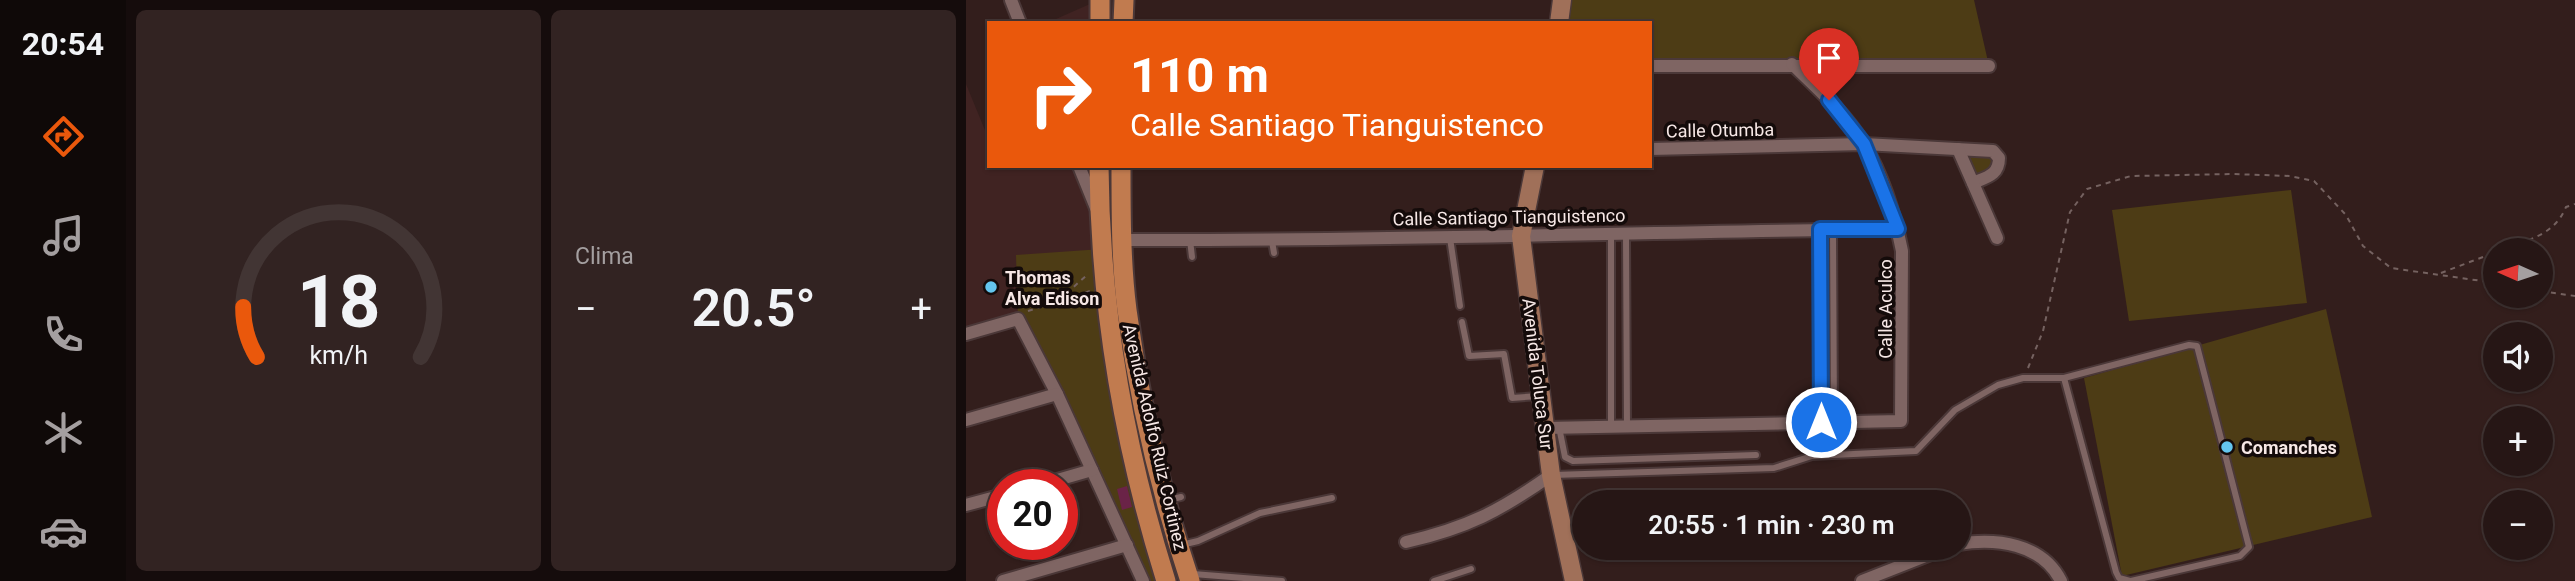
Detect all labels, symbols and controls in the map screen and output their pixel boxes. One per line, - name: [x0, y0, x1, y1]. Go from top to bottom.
- text: 20:54: [22, 25, 104, 63]
- pin: [1799, 28, 1859, 100]
- icon: arrive: [1810, 39, 1848, 77]
- text: 110 m: [1130, 47, 1269, 104]
- icon: right: [1015, 49, 1106, 140]
- text: Calle Santiago Tianguistenco: [1130, 106, 1544, 144]
- icon: directions: [39, 112, 88, 161]
- street label: Calle Otumba: [1666, 119, 1774, 141]
- street label: Calle Santiago Tianguistenco: [1392, 204, 1626, 230]
- icon: music: [39, 211, 88, 260]
- north arrow: [2483, 238, 2553, 308]
- map controls: [2483, 238, 2553, 560]
- text: Clima: [575, 243, 634, 270]
- text: 18: [297, 259, 380, 345]
- street label: Calle Aculco: [1875, 259, 1896, 359]
- place label: Thomas Alva Edison: [1005, 267, 1099, 309]
- text: 20.5°: [692, 278, 816, 339]
- marker: Thomas Alva Edison: [983, 279, 999, 295]
- text: −: [575, 287, 597, 331]
- text: +: [910, 287, 932, 331]
- street label: Avenida Toluca Sur: [1518, 297, 1558, 451]
- icon: phone: [39, 310, 88, 359]
- street label: Avenida Adolfo Ruiz Cortinez: [1119, 322, 1191, 552]
- button: sound: [2483, 322, 2553, 392]
- text: km/h: [309, 340, 368, 369]
- position arrow: [1784, 385, 1858, 459]
- button: +: [2483, 406, 2553, 476]
- icon: climate: [39, 408, 88, 457]
- place label: Comanches: [2241, 437, 2337, 458]
- marker: Comanches: [2219, 439, 2235, 455]
- speed limit sign: 20: [987, 469, 1078, 560]
- button: −: [2483, 490, 2553, 560]
- icon: car: [39, 507, 88, 556]
- text: 20:55 · 1 min · 230 m: [1648, 510, 1895, 540]

